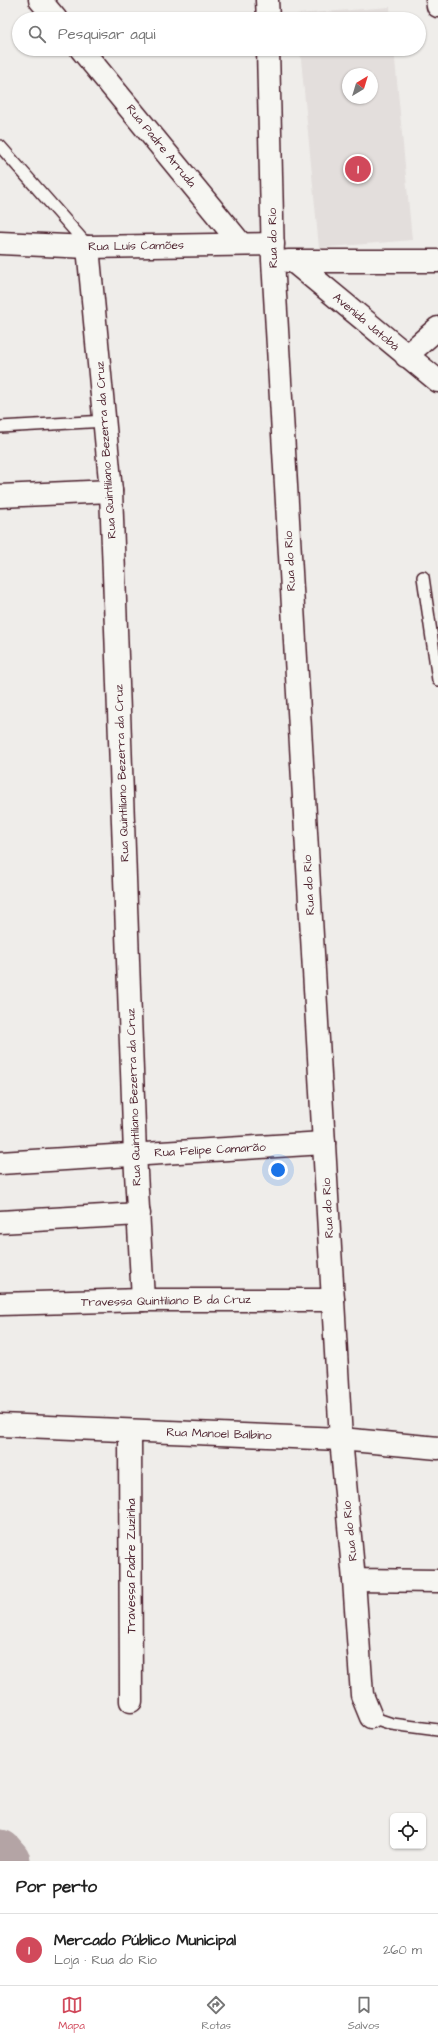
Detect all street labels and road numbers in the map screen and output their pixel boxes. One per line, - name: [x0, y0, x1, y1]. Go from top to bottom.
- street label: Rua Padre Arruda: [122, 101, 200, 191]
- street label: Rua do Rio: [264, 207, 282, 268]
- street label: Rua Luís Camões: [88, 237, 184, 255]
- street label: Avenida Jatobá: [329, 289, 403, 355]
- street label: Rua Quintiliano Bezerra da Cruz: [91, 361, 121, 539]
- street label: Rua do Rio: [280, 530, 300, 592]
- street label: Rua Quintiliano Bezerra da Cruz: [110, 684, 134, 862]
- street label: Rua do Rio: [299, 854, 319, 916]
- street label: Rua Quintiliano Bezerra da Cruz: [122, 1008, 146, 1186]
- street label: Rua Felipe Camarão: [154, 1139, 266, 1161]
- street label: Rua do Rio: [318, 1177, 338, 1239]
- street label: Travessa Quintiliano B da Cruz: [81, 1291, 251, 1311]
- street label: Rua Manoel Balbino: [166, 1424, 272, 1444]
- street label: Travessa Padre Zuzinha: [123, 1498, 140, 1634]
- street label: Rua do Rio: [338, 1500, 362, 1562]

